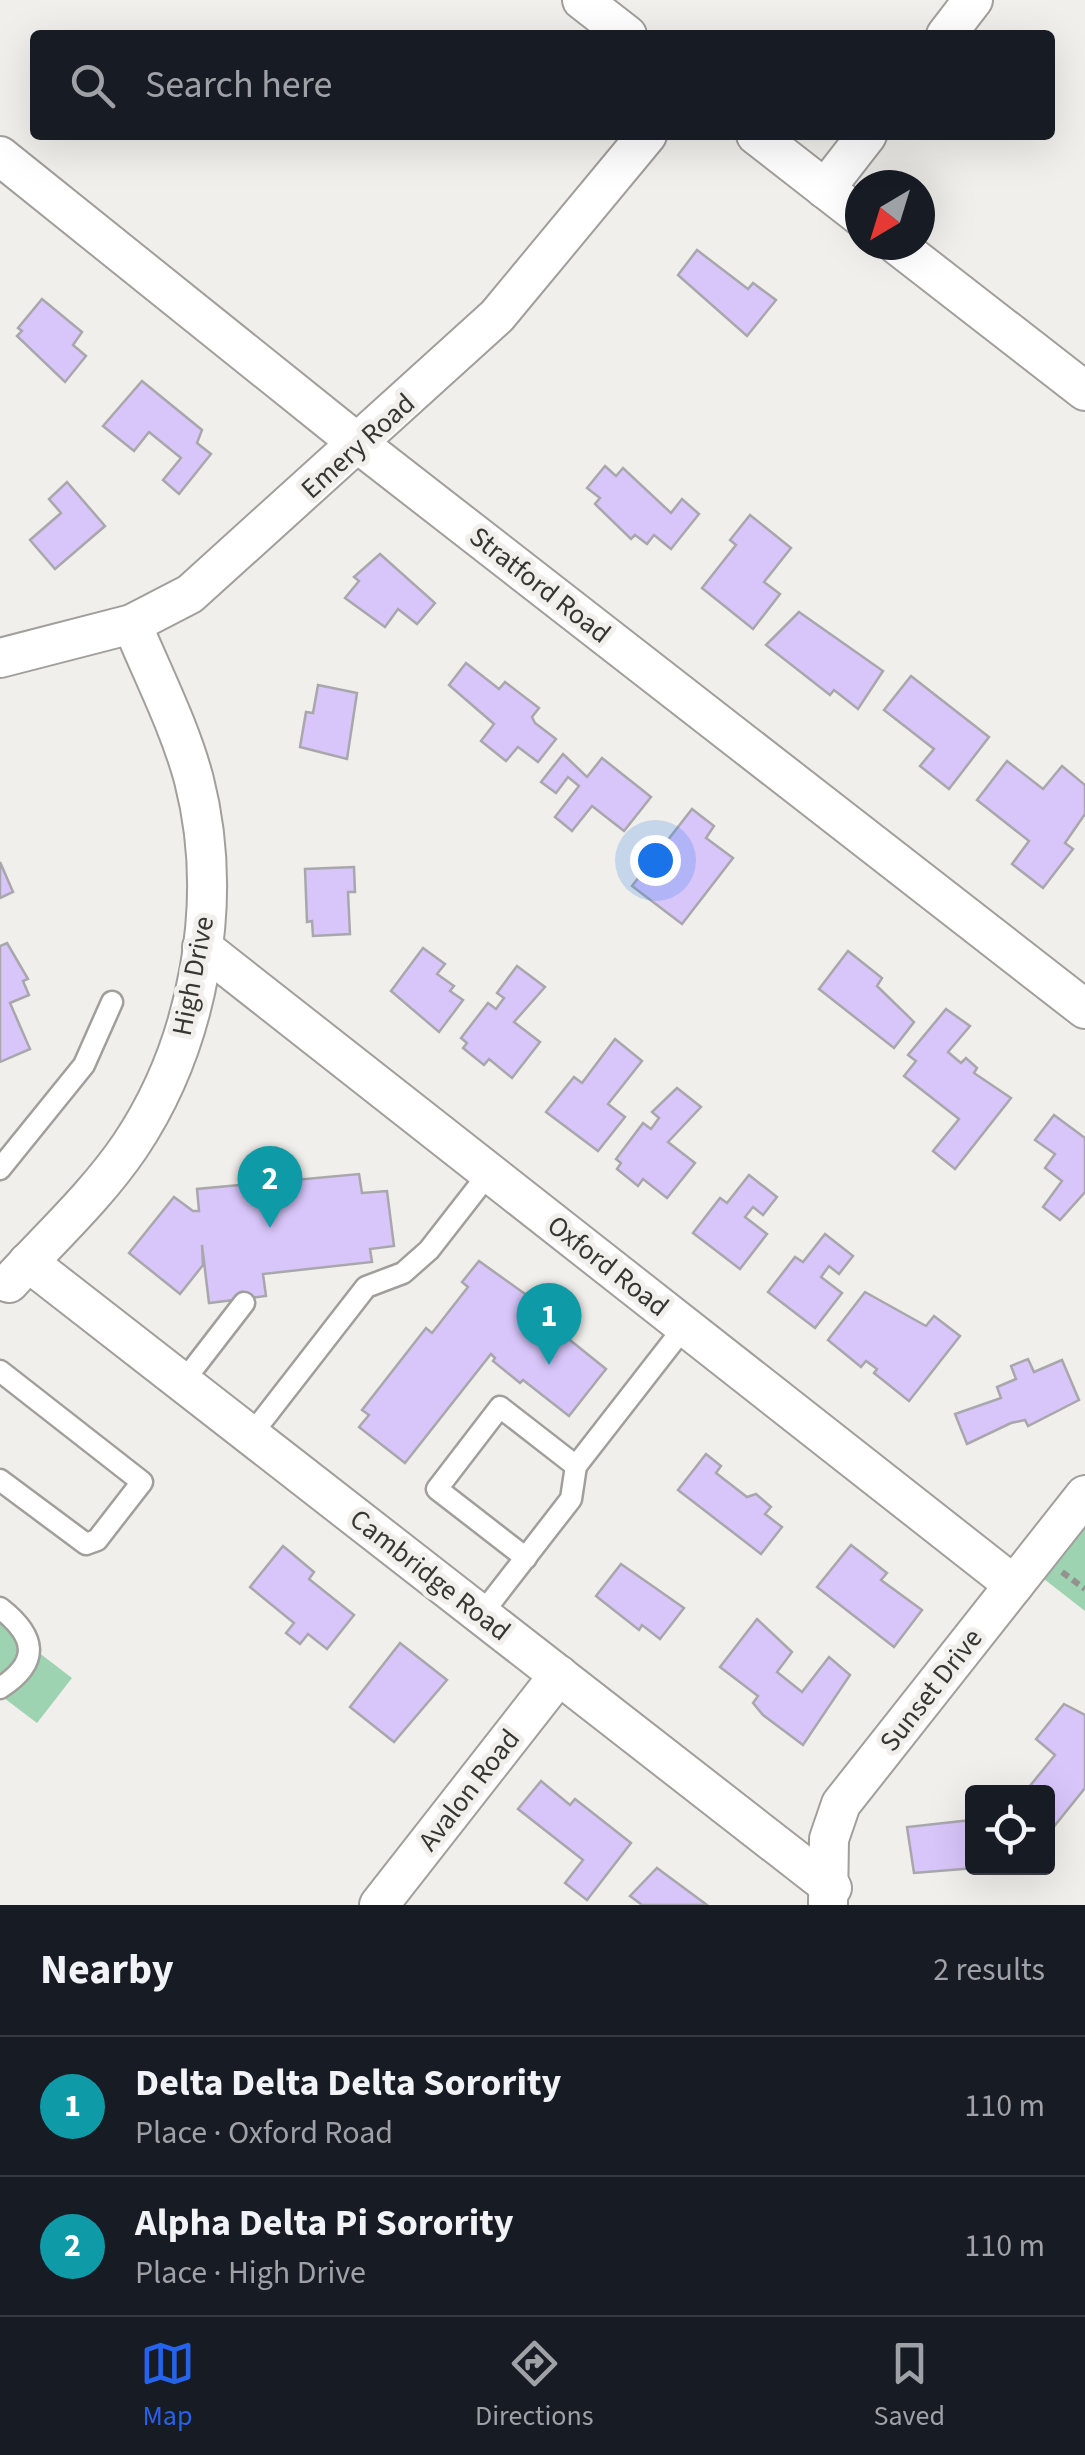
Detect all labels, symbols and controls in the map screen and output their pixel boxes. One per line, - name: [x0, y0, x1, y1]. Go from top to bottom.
- search box: [30, 30, 1055, 140]
- icon: search: [65, 58, 120, 113]
- text: Search here: [145, 58, 332, 112]
- north arrow: [845, 170, 935, 260]
- street label: Emery Road: [292, 384, 424, 508]
- street label: Stratford Road: [461, 517, 619, 653]
- your location: [630, 835, 681, 886]
- street label: High Drive: [162, 913, 224, 1039]
- pin: 2: [238, 1146, 302, 1228]
- street label: Oxford Road: [539, 1206, 677, 1326]
- pin: 1: [516, 1282, 582, 1365]
- street label: Cambridge Road: [341, 1499, 519, 1651]
- street label: Sunset Drive: [870, 1620, 992, 1760]
- street label: Avalon Road: [409, 1721, 529, 1859]
- map controls: [965, 1785, 1055, 1875]
- button: locate: [965, 1785, 1055, 1875]
- text: Nearby: [40, 1940, 174, 2000]
- text: 2 results: [933, 1947, 1045, 1993]
- text: Delta Delta Delta Sorority: [135, 2056, 561, 2110]
- text: 1: [64, 2083, 81, 2129]
- text: 110 m: [964, 2083, 1045, 2129]
- text: Place · Oxford Road: [135, 2110, 393, 2156]
- text: Alpha Delta Pi Sorority: [135, 2196, 514, 2250]
- text: 2: [64, 2223, 81, 2269]
- text: 110 m: [964, 2223, 1045, 2269]
- text: Place · High Drive: [135, 2250, 366, 2296]
- tab: Map: [140, 2336, 195, 2436]
- tab: Directions: [475, 2336, 594, 2436]
- tab: Saved: [874, 2336, 945, 2436]

